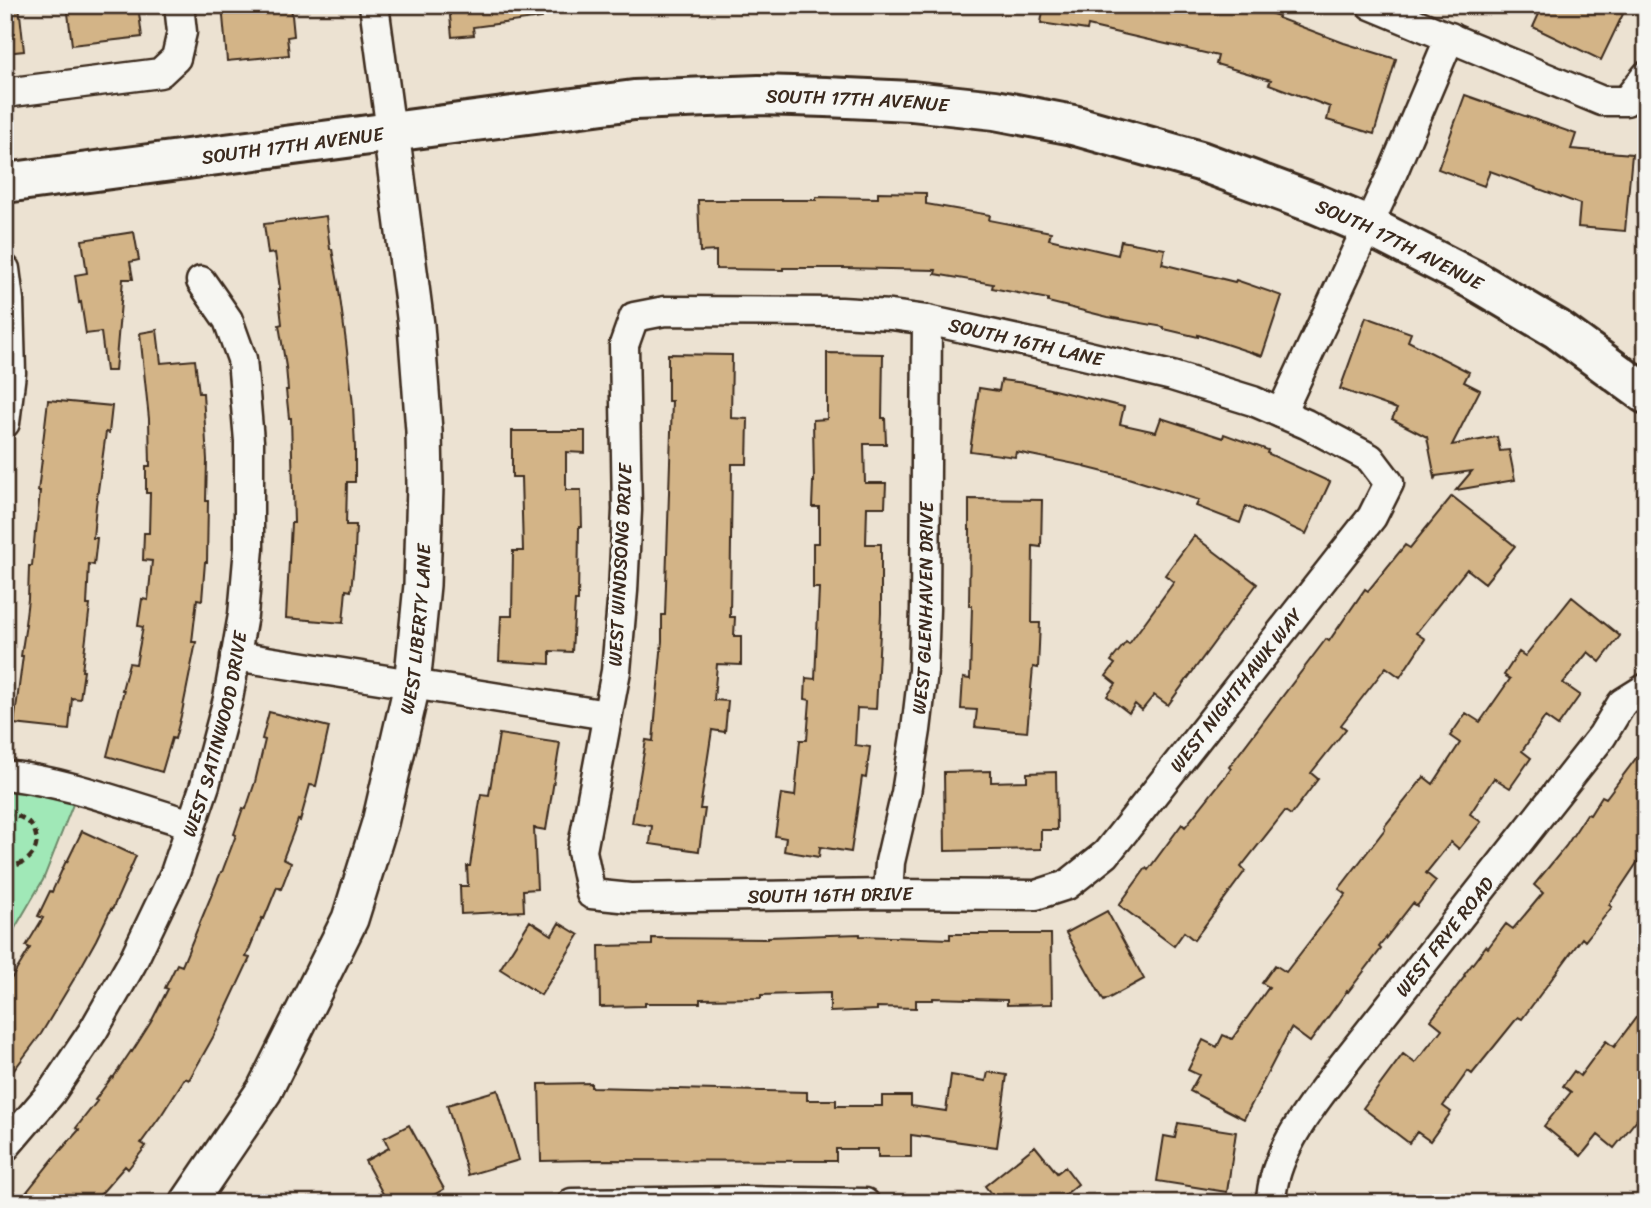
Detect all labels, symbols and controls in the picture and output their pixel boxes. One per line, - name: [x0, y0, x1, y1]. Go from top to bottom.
- street label: SOUTH 17TH AVENUE: [765, 79, 952, 122]
- street label: SOUTH 17TH AVENUE: [200, 117, 387, 173]
- street label: SOUTH 17TH AVENUE: [1311, 189, 1491, 299]
- street label: SOUTH 16TH LANE: [945, 308, 1108, 376]
- street label: WEST WINDSONG DRIVE: [598, 461, 642, 667]
- street label: WEST GLENHAVEN DRIVE: [901, 500, 942, 716]
- street label: WEST LIBERTY LANE: [389, 542, 440, 717]
- street label: WEST NIGHTHAWK WAY: [1161, 600, 1311, 780]
- street label: WEST SATINWOOD DRIVE: [172, 627, 257, 841]
- street label: WEST FRYE ROAD: [1386, 868, 1503, 1004]
- street label: SOUTH 16TH DRIVE: [747, 877, 914, 913]

